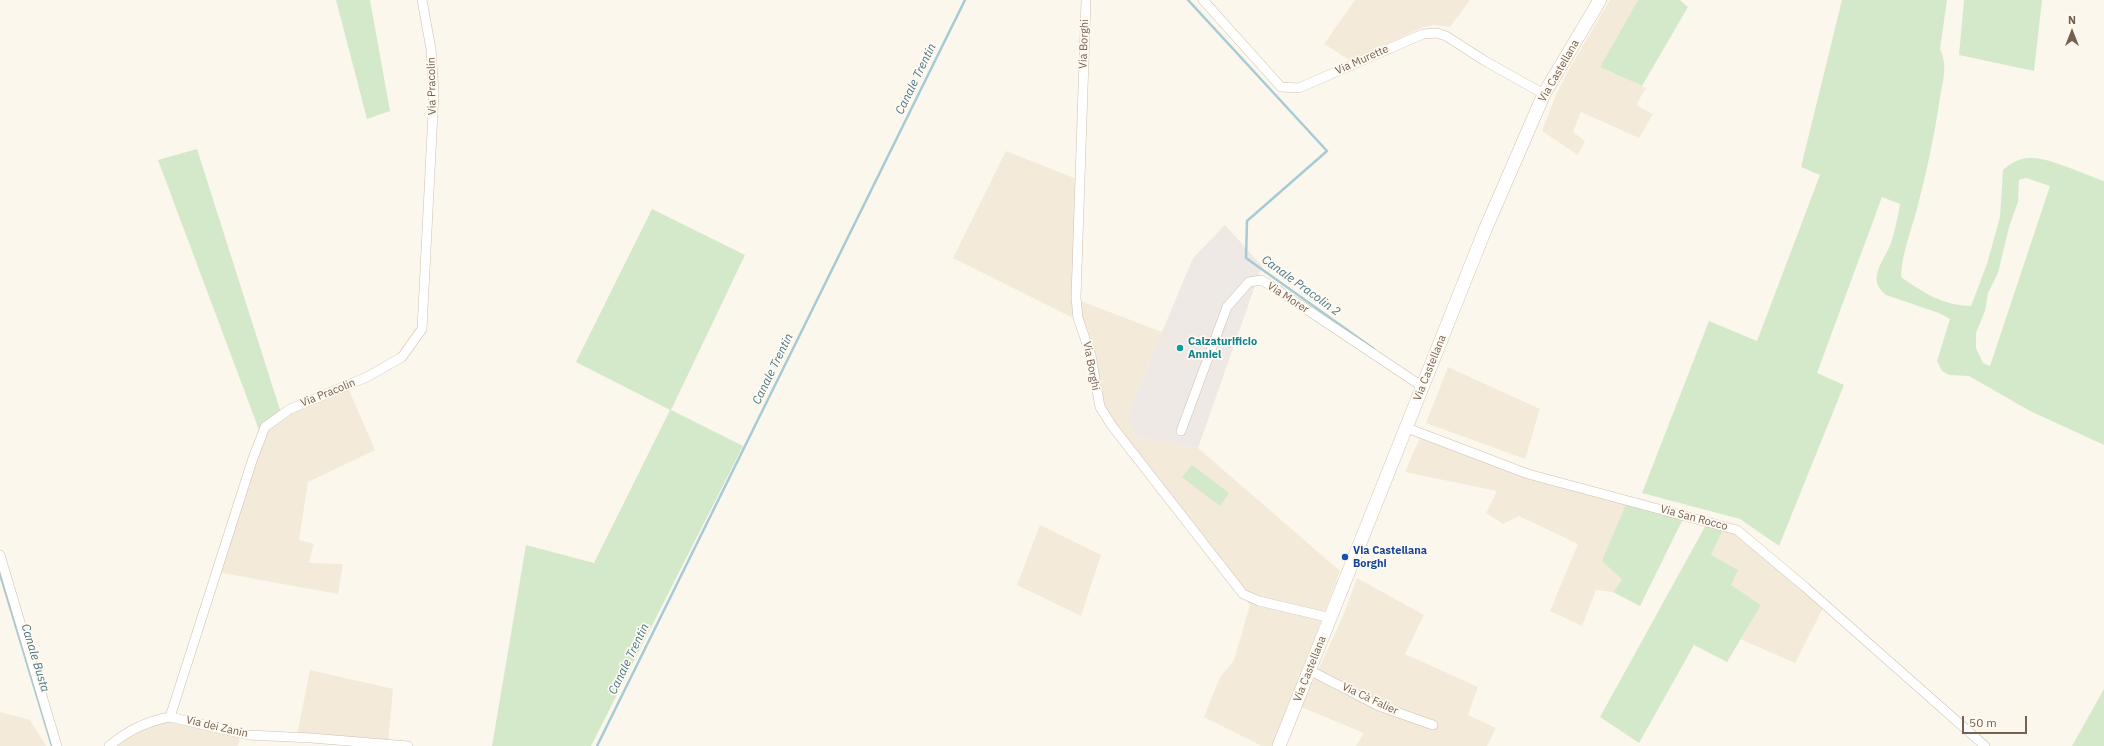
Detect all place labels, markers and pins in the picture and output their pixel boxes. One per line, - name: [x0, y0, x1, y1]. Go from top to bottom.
- place label: Calzaturificio Anniel: [1188, 335, 1257, 361]
- marker: Calzaturificio Anniel: [1175, 343, 1185, 353]
- place label: Via Castellana Borghi: [1353, 544, 1427, 570]
- marker: Via Castellana Borghi: [1340, 552, 1350, 562]

